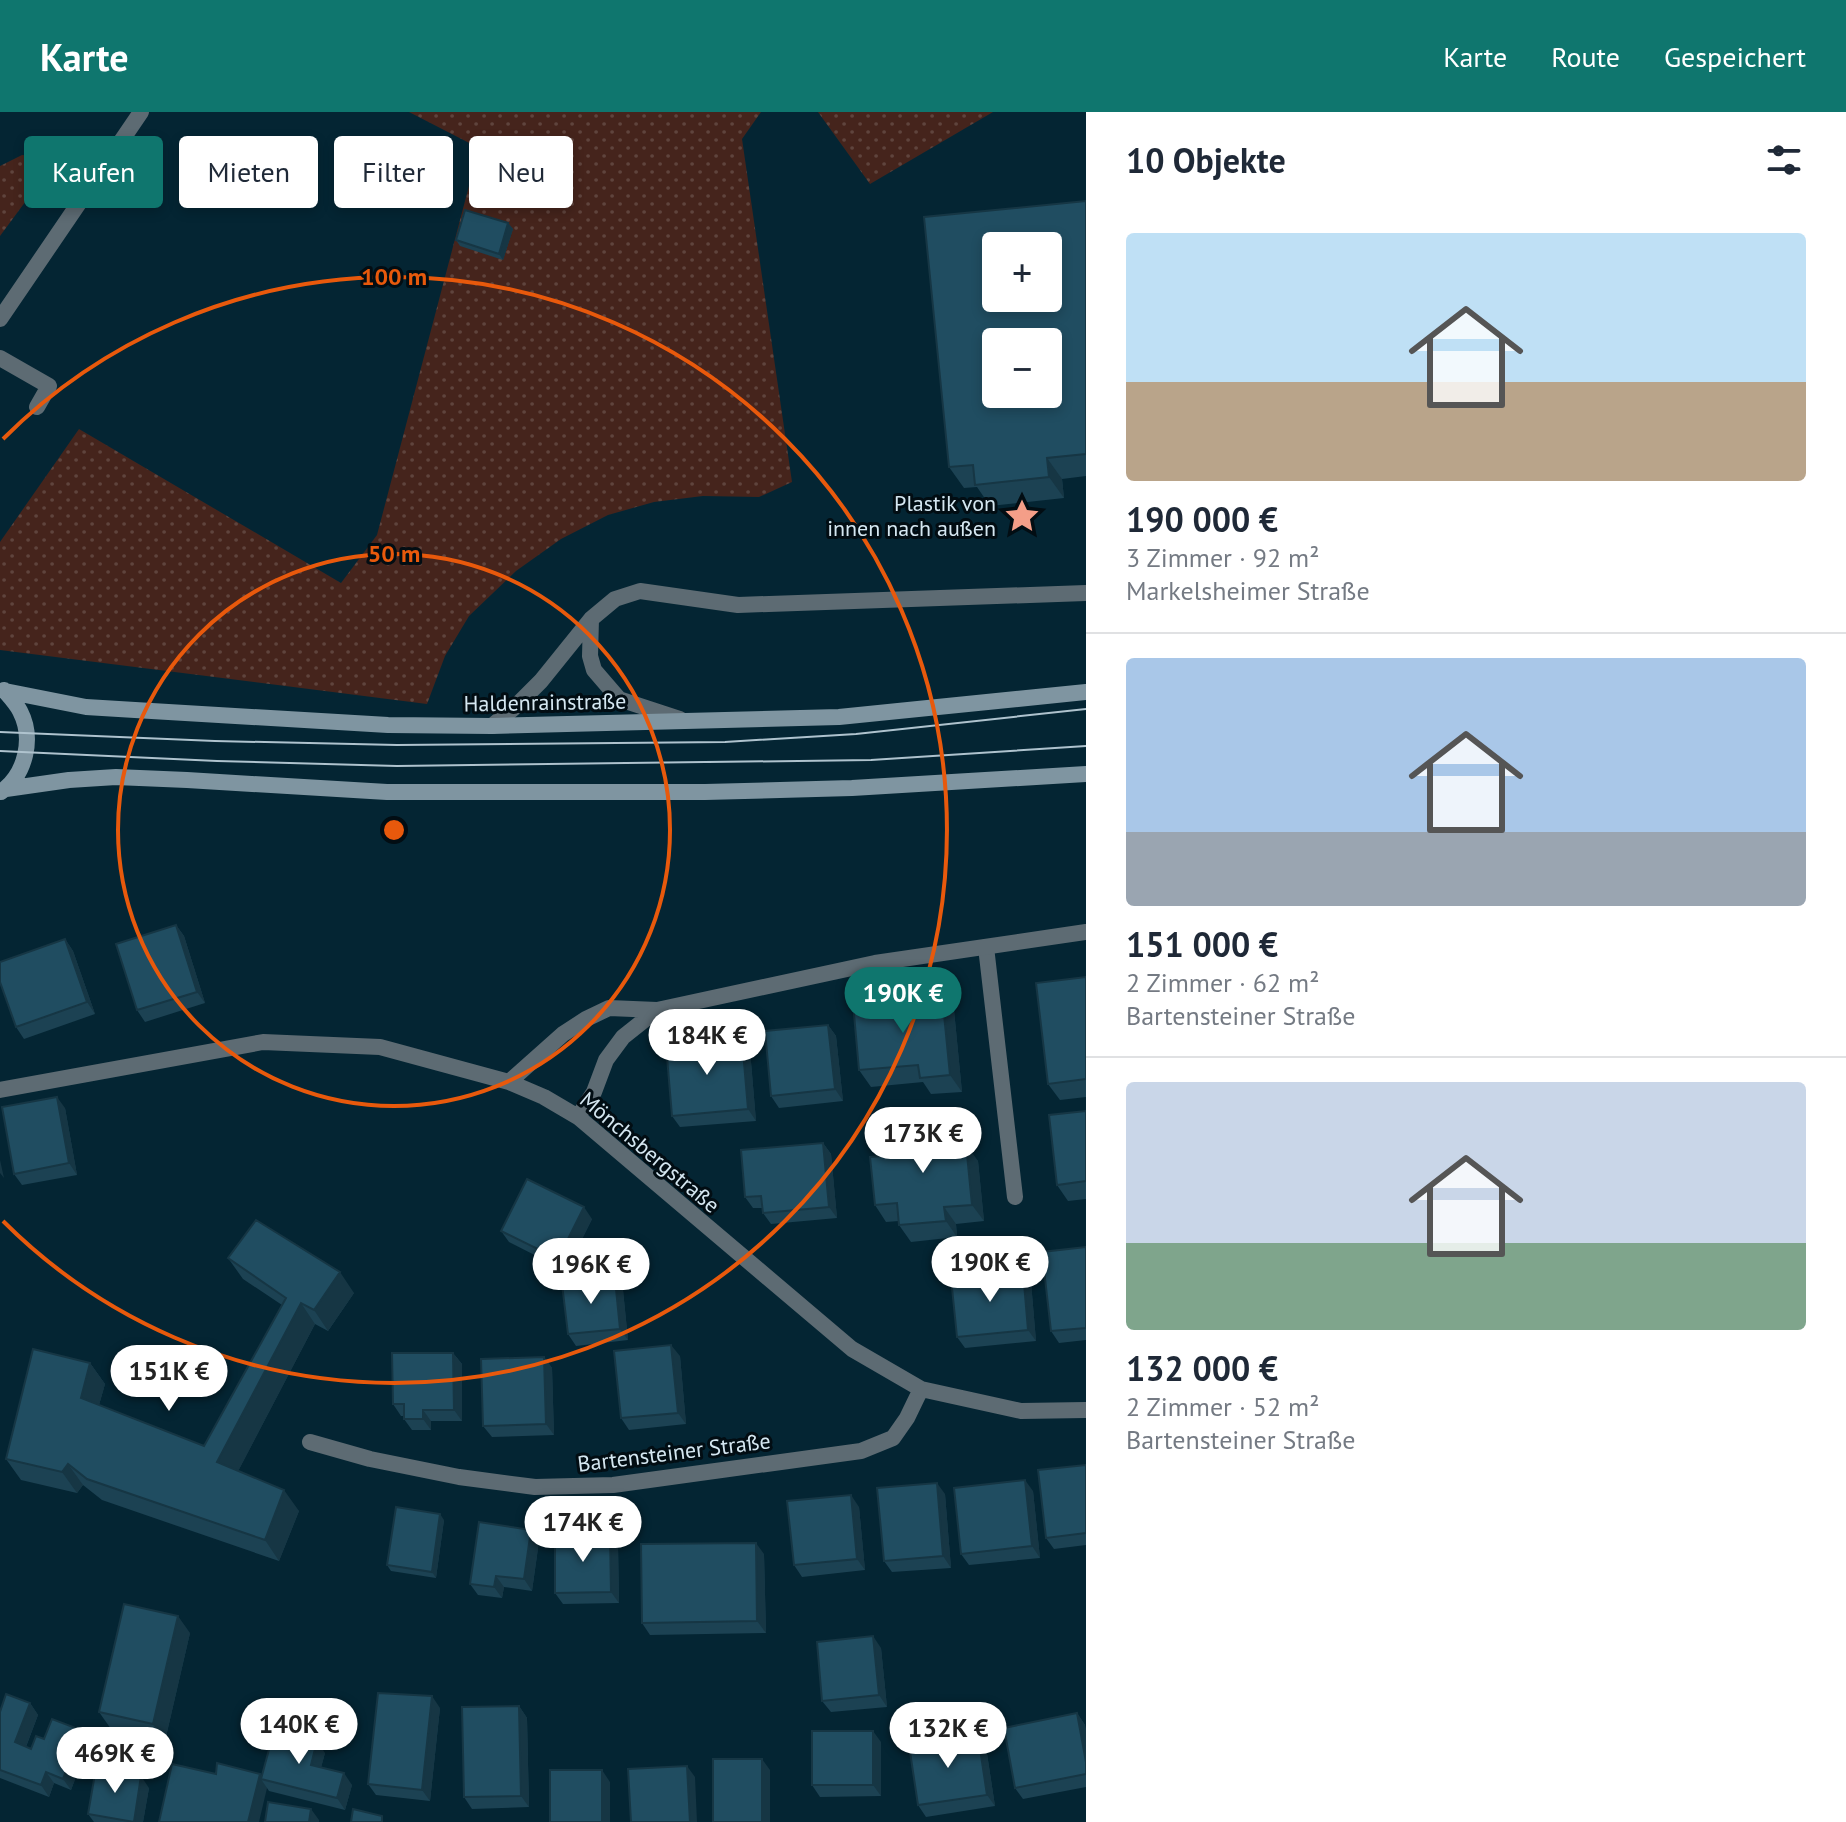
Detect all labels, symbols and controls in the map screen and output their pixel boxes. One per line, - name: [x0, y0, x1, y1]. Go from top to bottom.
- text: Karte: [40, 32, 129, 81]
- text: Karte: [1443, 38, 1507, 75]
- text: Route: [1551, 38, 1620, 75]
- text: Gespeichert: [1664, 38, 1806, 75]
- chip: Kaufen: [24, 136, 163, 208]
- chip: Mieten: [179, 136, 318, 208]
- chip: Filter: [334, 136, 453, 208]
- chip: Neu: [469, 136, 573, 208]
- text: 10 Objekte: [1126, 138, 1286, 182]
- icon: filters: [1762, 138, 1806, 182]
- map controls: [982, 232, 1062, 408]
- button: +: [982, 232, 1062, 312]
- text: 100 m: [361, 261, 427, 292]
- icon: home: [1394, 285, 1538, 429]
- button: −: [982, 328, 1062, 408]
- place label: Plastik von innen nach außen: [827, 489, 996, 542]
- place icon: Plastik von innen nach außen: [1003, 497, 1041, 535]
- text: 190 000 €: [1126, 497, 1278, 541]
- text: 50 m: [368, 538, 420, 569]
- text: 3 Zimmer · 92 m²: [1126, 541, 1319, 574]
- text: Markelsheimer Straße: [1126, 574, 1370, 607]
- street label: Haldenrainstraße: [463, 687, 627, 717]
- icon: home: [1394, 710, 1538, 854]
- centre of rings: [380, 816, 408, 844]
- text: 151 000 €: [1126, 922, 1278, 966]
- text: 2 Zimmer · 62 m²: [1126, 966, 1319, 999]
- pin: 190K €: [838, 967, 968, 1035]
- text: 190K €: [863, 976, 943, 1009]
- text: Bartensteiner Straße: [1126, 999, 1355, 1032]
- pin: 184K €: [642, 1009, 772, 1077]
- text: 184K €: [667, 1018, 747, 1051]
- street label: Mönchsbergstraße: [574, 1085, 726, 1219]
- pin: 173K €: [858, 1107, 988, 1175]
- text: 173K €: [883, 1116, 963, 1149]
- icon: home: [1394, 1134, 1538, 1278]
- pin: 190K €: [925, 1236, 1055, 1304]
- pin: 196K €: [526, 1238, 656, 1306]
- text: 190K €: [950, 1245, 1030, 1278]
- text: 196K €: [551, 1247, 631, 1280]
- pin: 151K €: [104, 1345, 234, 1413]
- text: 132 000 €: [1126, 1346, 1278, 1390]
- text: 151K €: [129, 1354, 209, 1387]
- text: 2 Zimmer · 52 m²: [1126, 1390, 1319, 1423]
- text: Bartensteiner Straße: [1126, 1423, 1355, 1456]
- street label: Bartensteiner Straße: [576, 1426, 772, 1478]
- pin: 174K €: [518, 1496, 648, 1564]
- text: 174K €: [543, 1505, 623, 1538]
- pin: 140K €: [234, 1698, 364, 1766]
- pin: 132K €: [883, 1702, 1013, 1770]
- text: 140K €: [259, 1707, 339, 1740]
- text: 132K €: [908, 1711, 988, 1744]
- pin: 469K €: [50, 1727, 180, 1795]
- text: 469K €: [75, 1736, 155, 1769]

